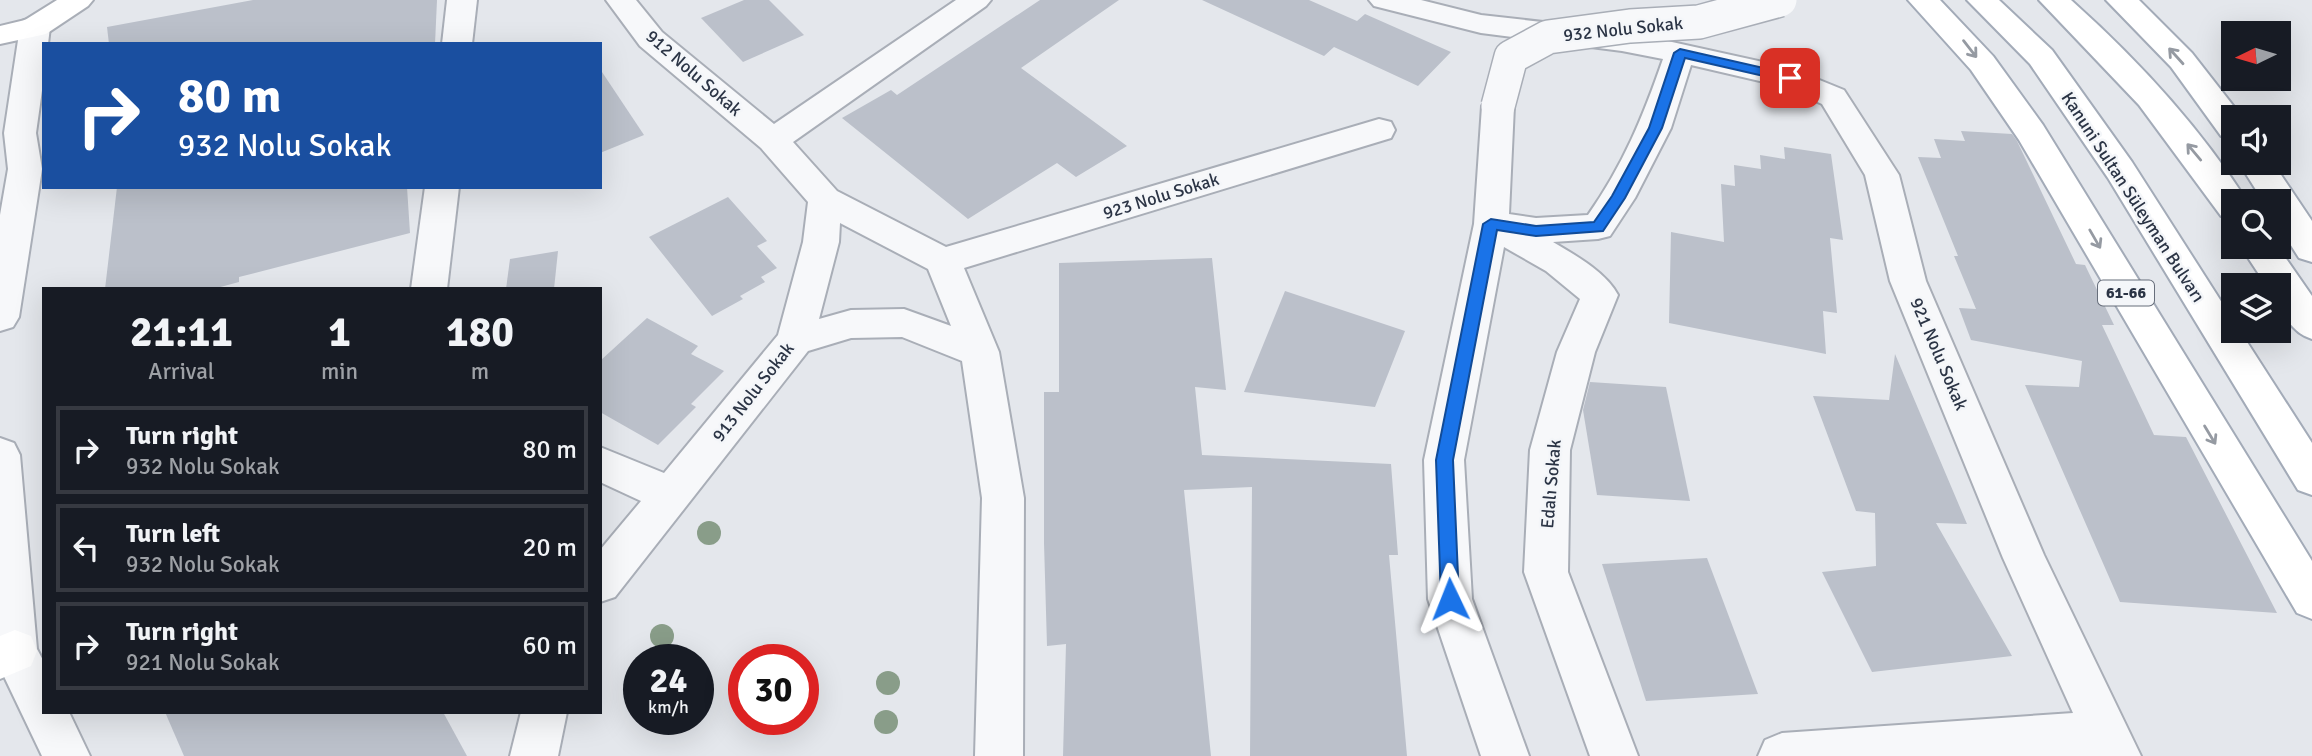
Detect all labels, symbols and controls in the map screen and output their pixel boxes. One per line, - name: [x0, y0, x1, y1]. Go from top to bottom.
- street label: 932 Nolu Sokak: [1562, 12, 1684, 46]
- north arrow: [2221, 21, 2291, 91]
- map controls: [2221, 21, 2291, 343]
- street label: 912 Nolu Sokak: [641, 25, 747, 121]
- one-way arrow: [1962, 40, 1978, 58]
- one-way arrow: [2168, 47, 2184, 65]
- pin: [1760, 48, 1820, 108]
- icon: arrive: [1771, 59, 1809, 97]
- text: 80 m: [178, 66, 281, 126]
- icon: right: [63, 70, 154, 161]
- street label: Kanuni Sultan Süleyman Bulvarı: [2057, 88, 2209, 306]
- button: sound: [2221, 105, 2291, 175]
- text: 932 Nolu Sokak: [178, 126, 392, 165]
- one-way arrow: [2186, 143, 2202, 161]
- street label: 923 Nolu Sokak: [1100, 168, 1222, 224]
- button: search: [2221, 189, 2291, 259]
- one-way arrow: [2088, 228, 2102, 248]
- button: layers: [2221, 273, 2291, 343]
- road number: 61-66: [2098, 280, 2154, 306]
- street label: 921 Nolu Sokak: [1905, 294, 1973, 414]
- text: 21:11: [130, 307, 233, 358]
- text: 1: [328, 307, 351, 358]
- text: 180: [446, 307, 514, 358]
- street label: 913 Nolu Sokak: [707, 338, 799, 446]
- text: Arrival: [148, 357, 215, 386]
- text: min: [321, 357, 358, 386]
- text: m: [471, 357, 489, 386]
- text: Turn right: [126, 420, 238, 452]
- one-way arrow: [2203, 424, 2217, 444]
- icon: right: [67, 431, 105, 469]
- text: 80 m: [522, 434, 577, 466]
- street label: Edalı Sokak: [1536, 439, 1566, 529]
- text: 932 Nolu Sokak: [126, 452, 280, 481]
- text: Turn left: [126, 518, 220, 550]
- icon: left: [67, 529, 105, 567]
- text: 20 m: [522, 532, 577, 564]
- text: 932 Nolu Sokak: [126, 550, 280, 579]
- position arrow: [1413, 562, 1487, 636]
- text: Turn right: [126, 616, 238, 648]
- icon: right: [67, 627, 105, 665]
- text: 60 m: [522, 630, 577, 662]
- speed limit sign: 30: [728, 644, 819, 735]
- text: 921 Nolu Sokak: [126, 648, 280, 677]
- text: 24: [650, 659, 687, 702]
- text: km/h: [648, 696, 689, 718]

